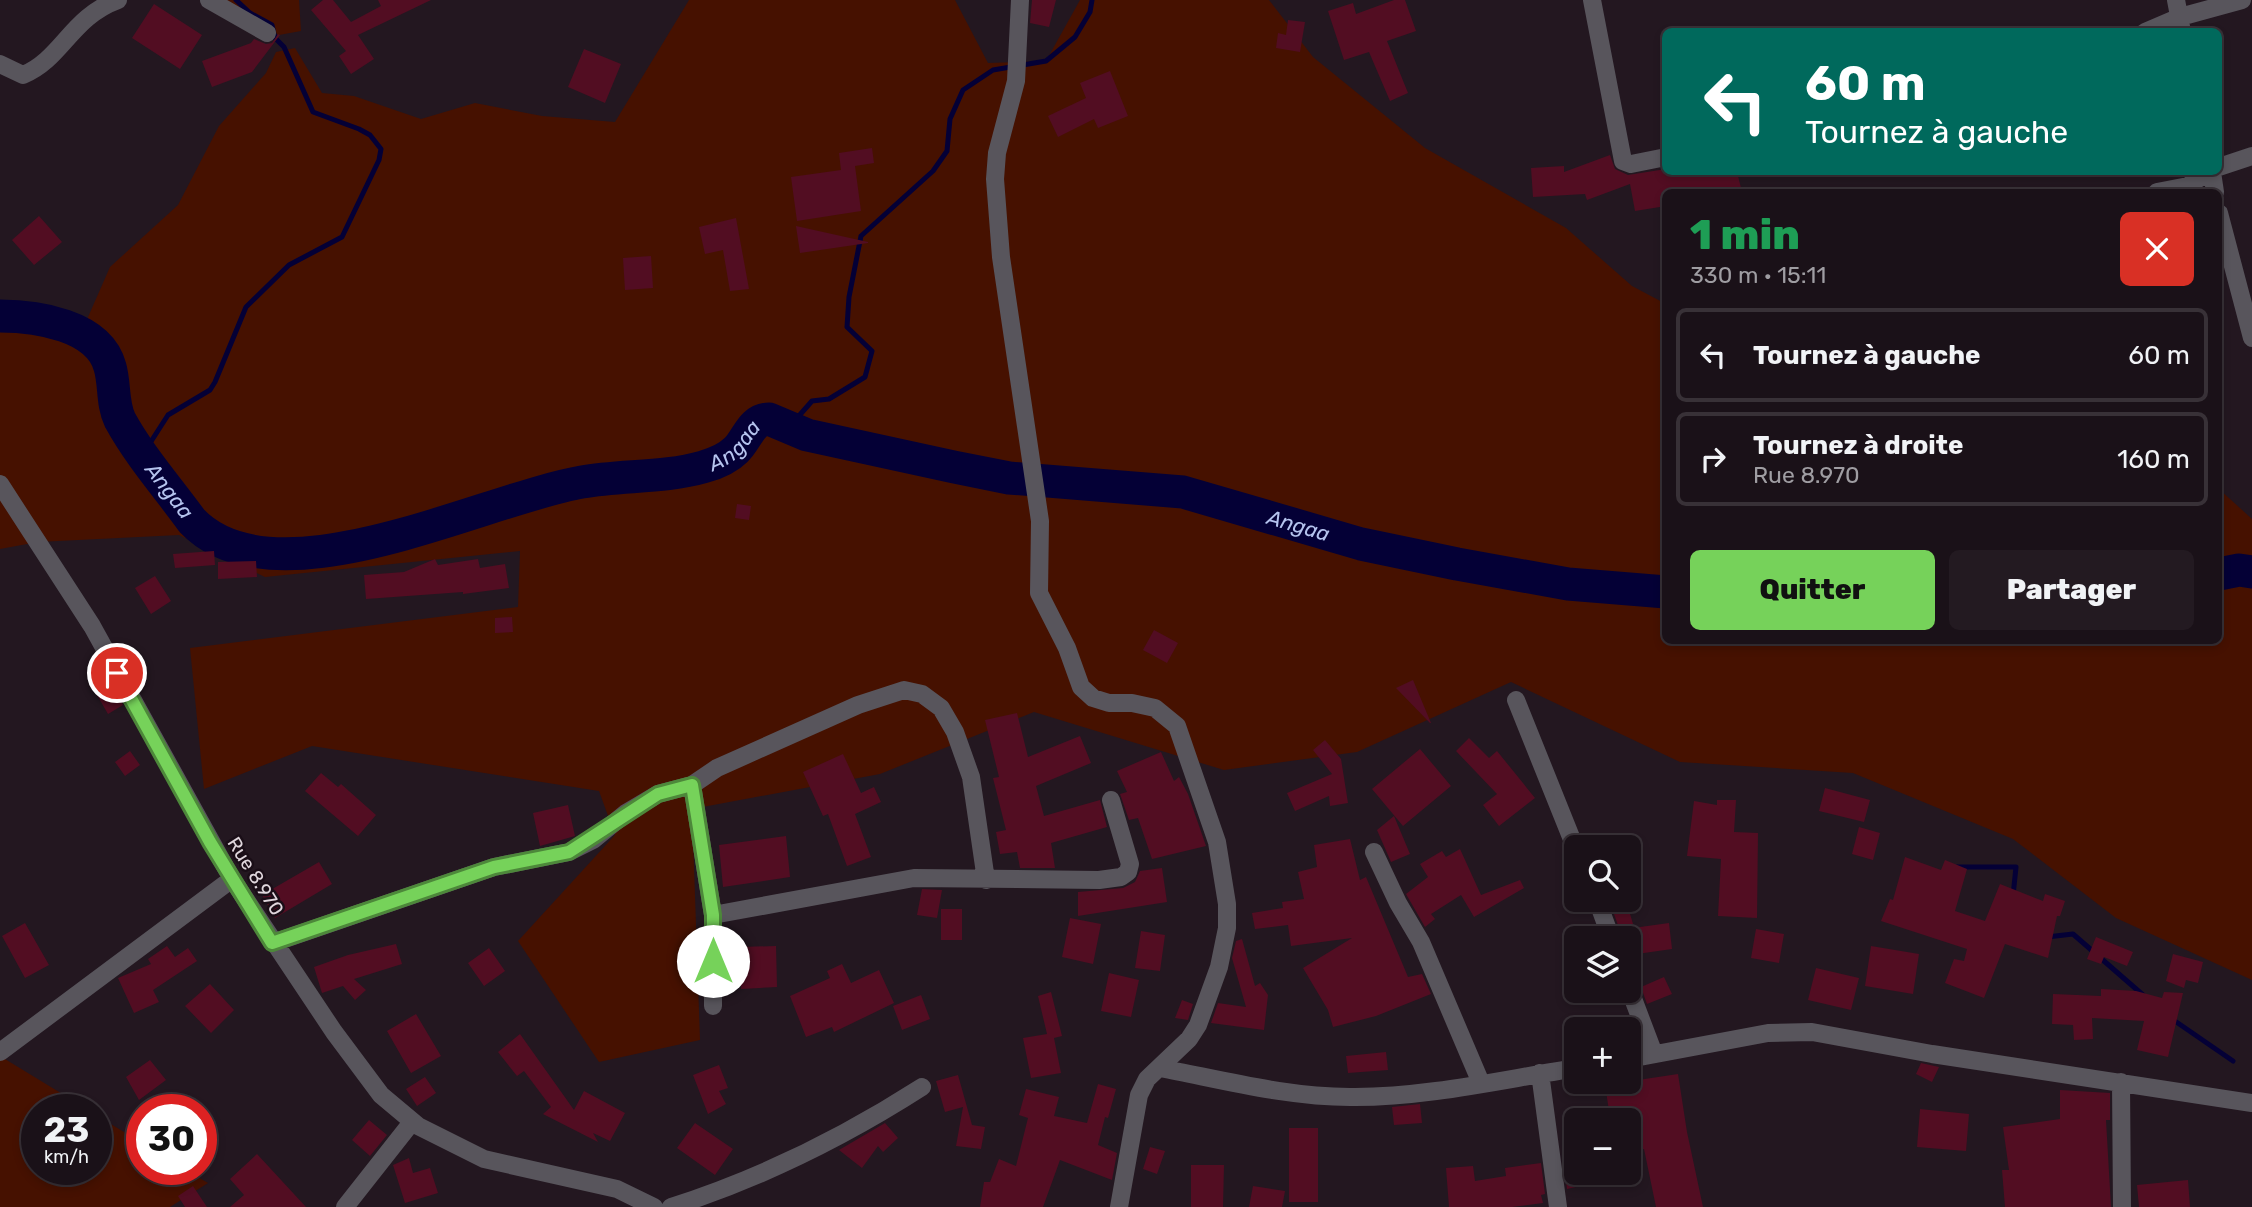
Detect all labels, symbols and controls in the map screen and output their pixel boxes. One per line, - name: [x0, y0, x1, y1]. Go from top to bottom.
- text: 60 m: [1805, 54, 1926, 112]
- icon: left: [1690, 56, 1781, 147]
- text: Tournez à gauche: [1805, 113, 2068, 151]
- text: 1 min: [1690, 210, 1800, 260]
- button: close: [2120, 212, 2194, 286]
- text: 330 m · 15:11: [1690, 261, 1826, 289]
- icon: left: [1694, 336, 1732, 374]
- text: Tournez à gauche: [1753, 340, 1981, 371]
- text: 60 m: [2128, 340, 2190, 371]
- water label: Angaa: [704, 415, 765, 477]
- text: Tournez à droite: [1753, 430, 1963, 461]
- icon: right: [1694, 440, 1732, 478]
- text: 160 m: [2117, 444, 2190, 475]
- water label: Angaa: [140, 457, 199, 524]
- text: Rue 8.970: [1753, 461, 1860, 489]
- water label: Angaa: [1263, 504, 1333, 546]
- button: Quitter: [1690, 550, 1935, 630]
- button: Partager: [1949, 550, 2194, 630]
- pin: [87, 643, 147, 703]
- icon: arrive: [98, 654, 136, 692]
- street label: Rue 8.970: [222, 833, 289, 920]
- map controls: [1564, 835, 1641, 1185]
- button: search: [1564, 835, 1641, 912]
- position arrow: [676, 924, 750, 998]
- button: layers: [1564, 926, 1641, 1003]
- button: +: [1564, 1017, 1641, 1094]
- speed limit sign: 30: [126, 1094, 217, 1185]
- button: −: [1564, 1108, 1641, 1185]
- text: 23: [44, 1109, 89, 1151]
- text: km/h: [44, 1146, 89, 1168]

